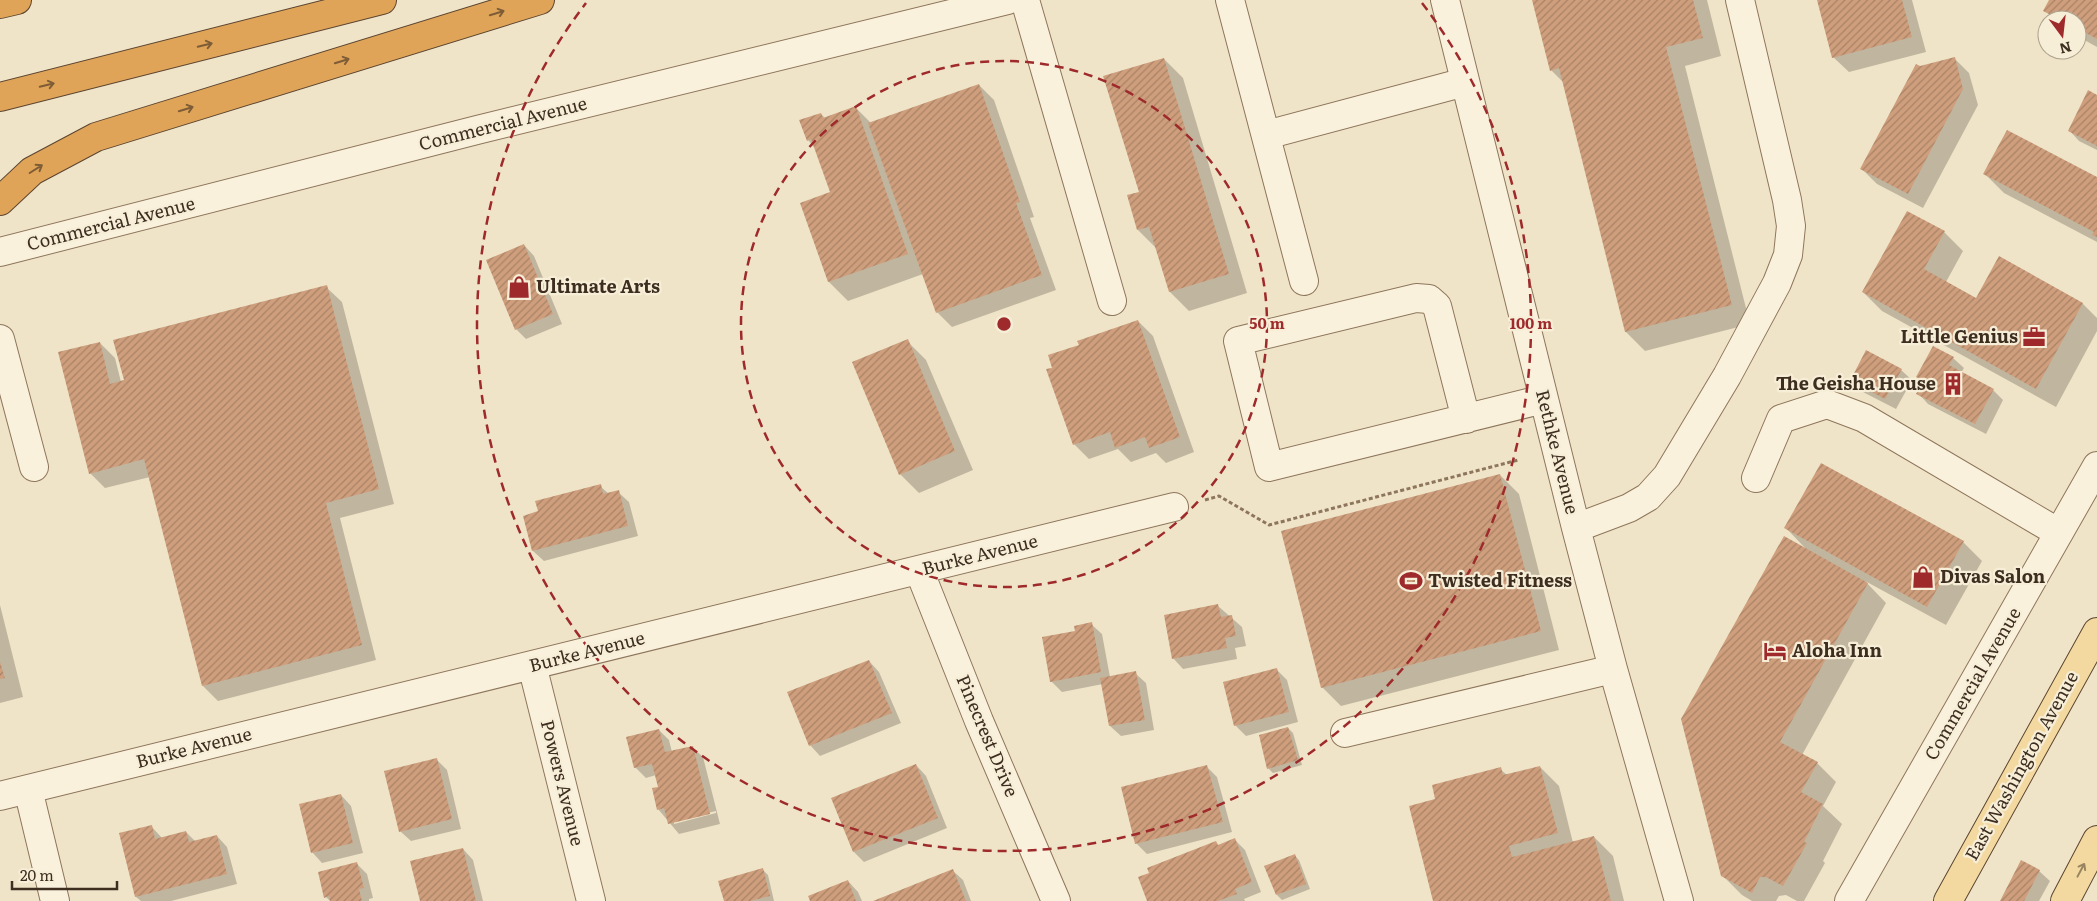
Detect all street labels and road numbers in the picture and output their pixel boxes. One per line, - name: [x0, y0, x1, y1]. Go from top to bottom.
- street label: Commercial Avenue: [416, 89, 590, 157]
- street label: Commercial Avenue: [24, 189, 198, 257]
- street label: Rethke Avenue: [1530, 386, 1587, 517]
- street label: Burke Avenue: [919, 526, 1040, 581]
- street label: Commercial Avenue: [1917, 602, 2027, 765]
- street label: Burke Avenue: [526, 623, 647, 678]
- street label: East Washington Avenue: [1957, 666, 2084, 865]
- street label: Pinecrest Drive: [950, 670, 1026, 801]
- street label: Powers Avenue: [535, 717, 592, 849]
- street label: Burke Avenue: [133, 719, 254, 774]

